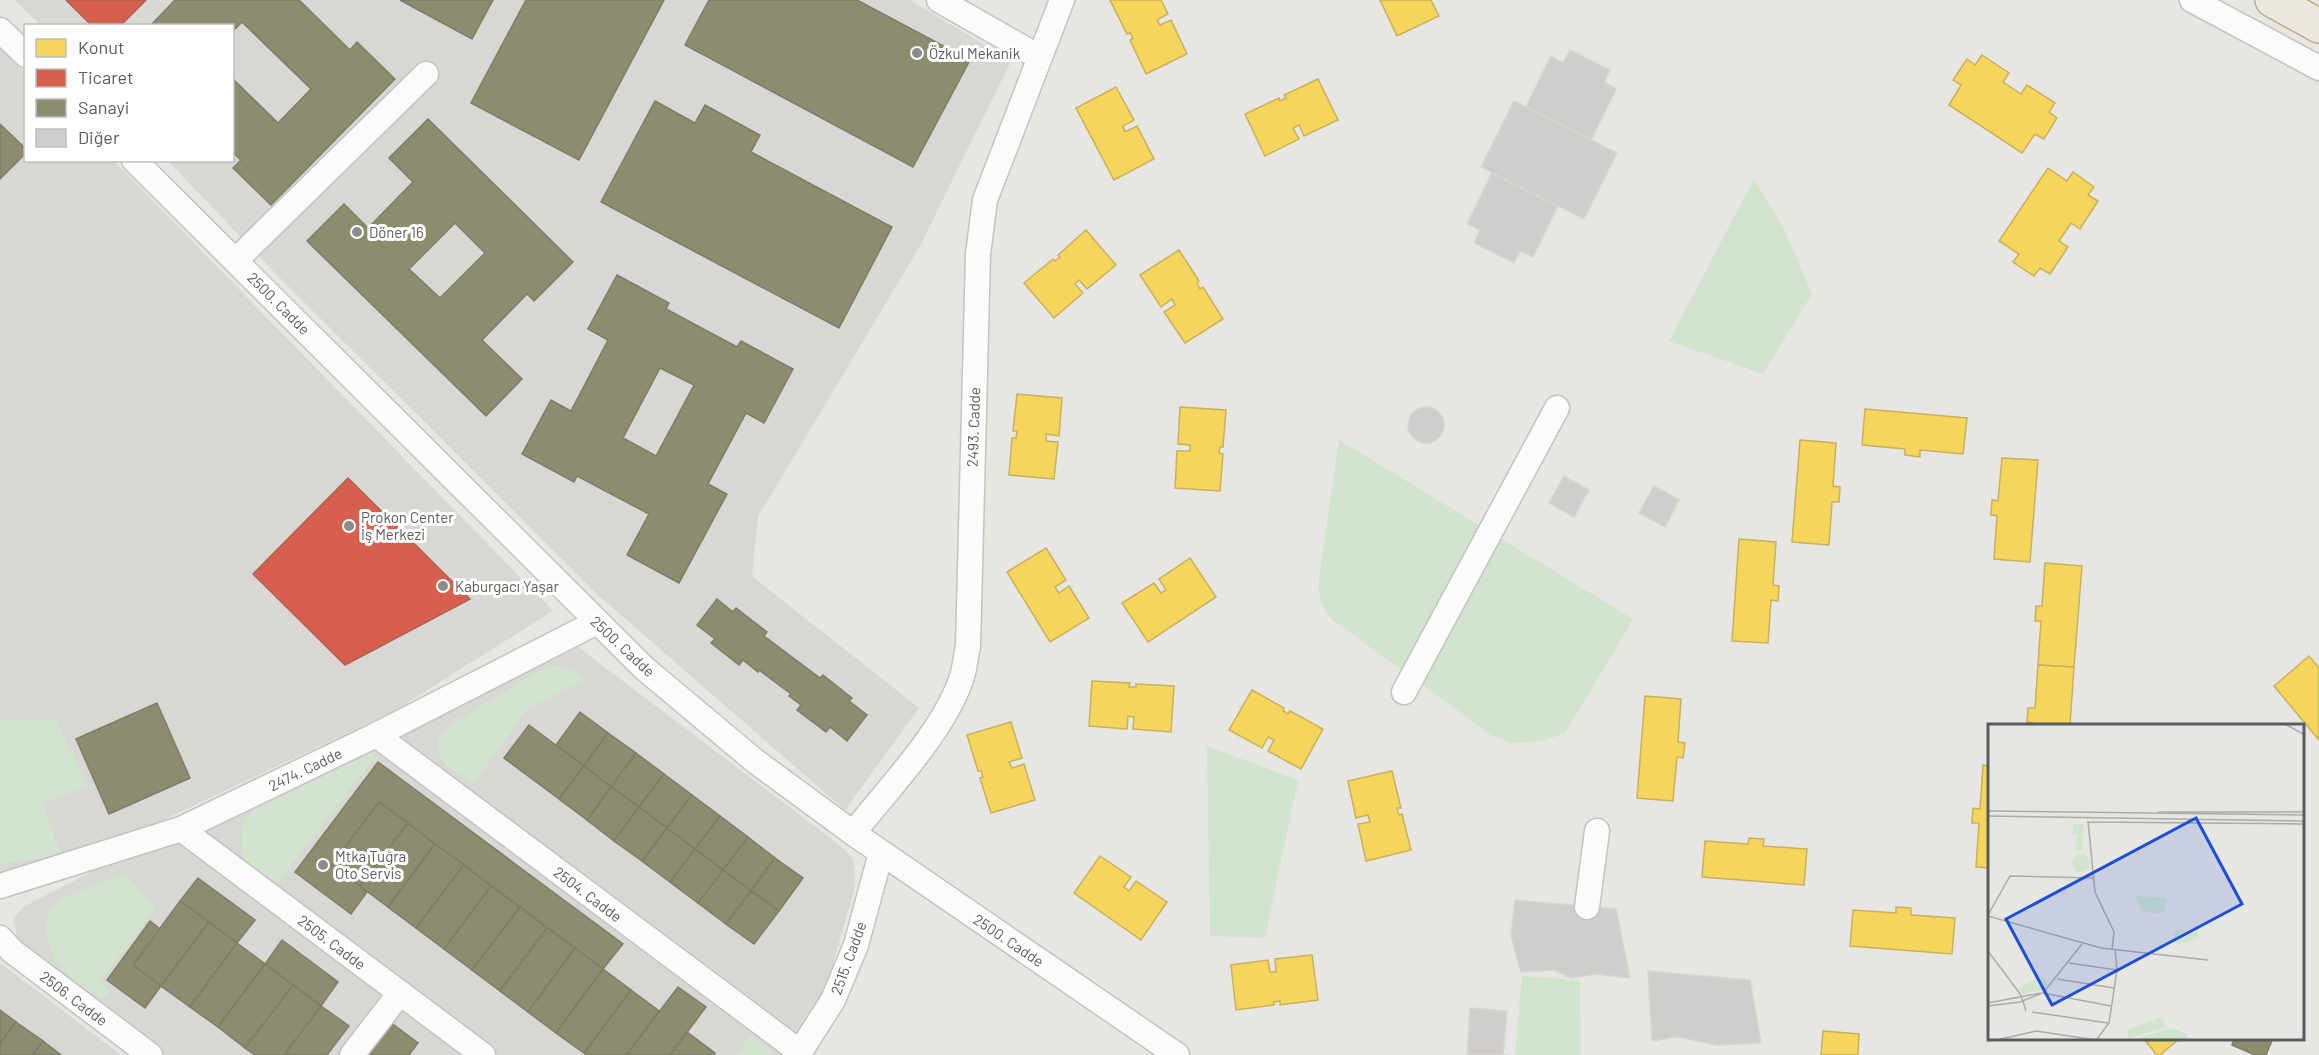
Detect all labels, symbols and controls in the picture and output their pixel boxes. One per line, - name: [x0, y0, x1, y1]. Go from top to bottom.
- legend: [24, 24, 234, 162]
- text: Konut: [78, 36, 124, 58]
- place label: Özkul Mekanik: [929, 44, 1021, 62]
- marker: Özkul Mekanik: [910, 46, 924, 60]
- text: Ticaret: [78, 66, 134, 88]
- text: Sanayi: [78, 96, 129, 118]
- text: Diğer: [78, 126, 120, 148]
- place label: Döner 16: [369, 223, 424, 241]
- marker: Döner 16: [350, 225, 364, 239]
- street label: 2500. Cadde: [244, 268, 314, 338]
- street label: 2493. Cadde: [963, 387, 983, 467]
- place label: Prokon Center İş Merkezi: [361, 508, 454, 543]
- marker: Prokon Center İş Merkezi: [342, 519, 356, 533]
- place label: Kaburgacı Yaşar: [455, 577, 559, 595]
- marker: Kaburgacı Yaşar: [436, 579, 450, 593]
- street label: 2500. Cadde: [587, 612, 659, 680]
- inset map: [1988, 724, 2304, 1040]
- street label: 2474. Cadde: [265, 743, 345, 795]
- place label: Mtka Tuğra Oto Servis: [335, 847, 406, 882]
- marker: Mtka Tuğra Oto Servis: [316, 858, 330, 872]
- street label: 2504. Cadde: [550, 863, 626, 925]
- street label: 2500. Cadde: [970, 910, 1048, 970]
- street label: 2505. Cadde: [295, 911, 369, 973]
- street label: 2515. Cadde: [826, 919, 870, 997]
- street label: 2506. Cadde: [37, 967, 111, 1029]

